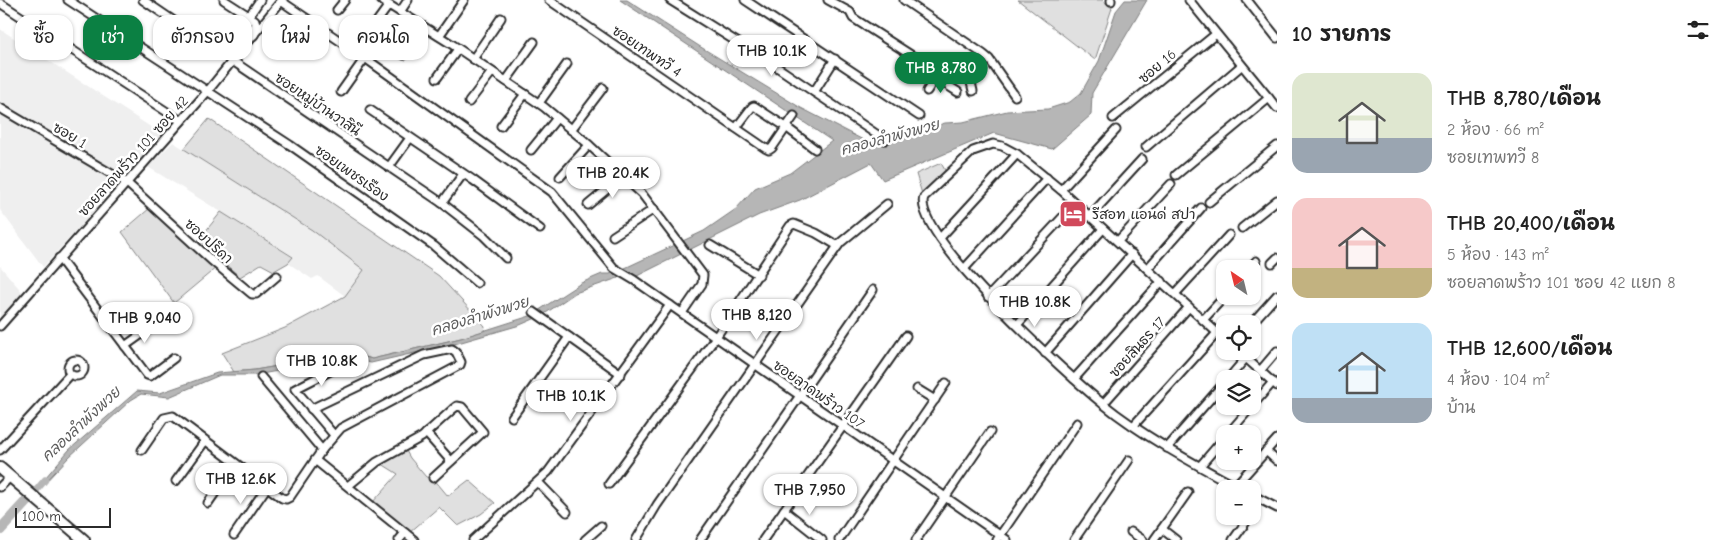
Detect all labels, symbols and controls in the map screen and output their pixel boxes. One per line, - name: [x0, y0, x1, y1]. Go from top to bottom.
- chip: ซื้อ: [15, 15, 73, 60]
- chip: เช่า: [83, 15, 143, 60]
- chip: ตัวกรอง: [153, 15, 252, 60]
- chip: ใหม่: [262, 15, 329, 60]
- chip: คอนโด: [339, 15, 428, 60]
- icon: filters: [1684, 16, 1712, 44]
- street label: ซอยเทพทวี 4: [609, 22, 685, 81]
- text: 10 รายการ: [1292, 22, 1391, 46]
- pin: THB 10.1K: [715, 34, 829, 77]
- text: THB 10.1K: [738, 42, 806, 60]
- street label: ซอย 16: [1135, 46, 1180, 87]
- pin: THB 8,780: [884, 52, 998, 94]
- text: THB 8,780: [906, 59, 976, 77]
- street label: ซอยหมู่บ้านวาสินี: [271, 69, 365, 141]
- text: THB 8,780/เดือน: [1447, 86, 1601, 110]
- street label: ซอยลาดพร้าว 101 ซอย 42: [75, 93, 192, 220]
- icon: home: [1332, 93, 1392, 153]
- water label: คลองลำพังพวย: [838, 114, 942, 159]
- street label: ซอย 1: [50, 119, 90, 152]
- text: 2 ห้อง · 66 m²: [1447, 121, 1544, 139]
- street label: ซอยเพชรเรือง: [311, 142, 392, 205]
- text: ซอยเทพทวี 8: [1447, 149, 1539, 167]
- pin: THB 20.4K: [556, 156, 670, 199]
- text: THB 20.4K: [577, 164, 649, 182]
- hotel icon: รีสอท แอนด่ สปา: [1058, 199, 1088, 229]
- place label: รีสอท แอนด่ สปา: [1092, 206, 1196, 223]
- text: THB 20,400/เดือน: [1447, 211, 1615, 235]
- street label: ซอยปรีดา: [181, 215, 236, 267]
- icon: home: [1332, 218, 1392, 278]
- text: 5 ห้อง · 143 m²: [1447, 246, 1549, 264]
- north arrow: [1216, 260, 1261, 305]
- map controls: [1216, 260, 1261, 525]
- text: ซอยลาดพร้าว 101 ซอย 42 แยก 8: [1447, 274, 1675, 292]
- pin: THB 10.8K: [978, 286, 1092, 328]
- water label: คลองลำพังพวย: [429, 291, 532, 339]
- text: THB 10.8K: [1000, 293, 1070, 311]
- pin: THB 8,120: [700, 298, 814, 341]
- pin: THB 9,040: [88, 302, 202, 344]
- text: THB 8,120: [722, 306, 792, 324]
- text: THB 9,040: [109, 309, 181, 327]
- street label: ซอยสินธร 17: [1106, 313, 1169, 381]
- button: locate: [1216, 315, 1261, 360]
- text: THB 12,600/เดือน: [1447, 336, 1612, 360]
- icon: home: [1332, 343, 1392, 403]
- pin: THB 10.8K: [265, 344, 379, 387]
- text: THB 10.8K: [287, 352, 357, 370]
- street label: ซอยลาดพร้าว 107: [770, 357, 868, 432]
- button: layers: [1216, 370, 1261, 415]
- text: 4 ห้อง · 104 m²: [1447, 371, 1550, 389]
- pin: THB 10.1K: [514, 380, 628, 422]
- water label: คลองลำพังพวย: [37, 381, 125, 465]
- text: THB 10.1K: [537, 387, 605, 405]
- text: บ้าน: [1447, 399, 1475, 417]
- button: +: [1216, 425, 1261, 470]
- pin: THB 12.6K: [184, 462, 298, 505]
- text: THB 12.6K: [206, 470, 276, 488]
- pin: THB 7,950: [753, 474, 867, 516]
- button: −: [1216, 480, 1261, 525]
- text: THB 7,950: [774, 481, 846, 499]
- scale bar: [15, 505, 111, 528]
- text: 100 m: [22, 508, 61, 525]

